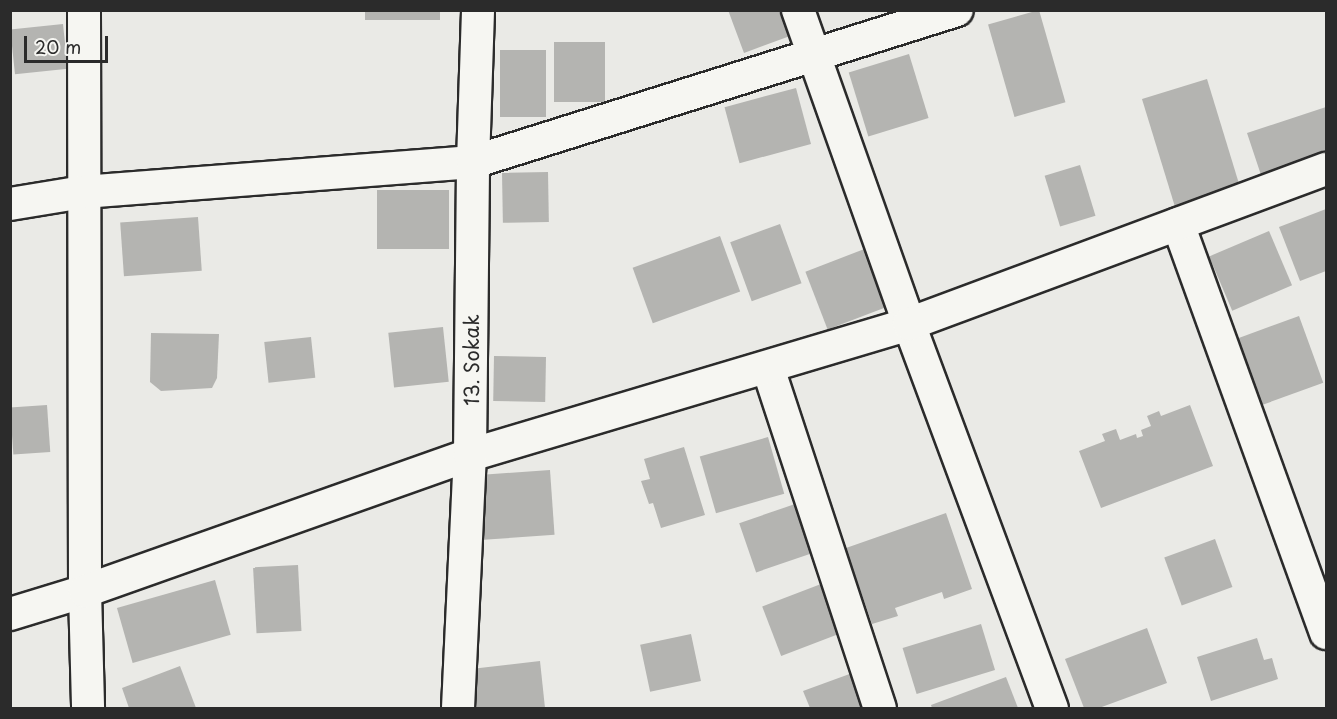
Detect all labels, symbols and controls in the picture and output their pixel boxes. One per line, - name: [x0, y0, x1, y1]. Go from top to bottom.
- scale bar: [27, 24, 111, 62]
- text: 20 m: [35, 33, 81, 60]
- street label: 13. Sokak: [459, 313, 483, 407]

